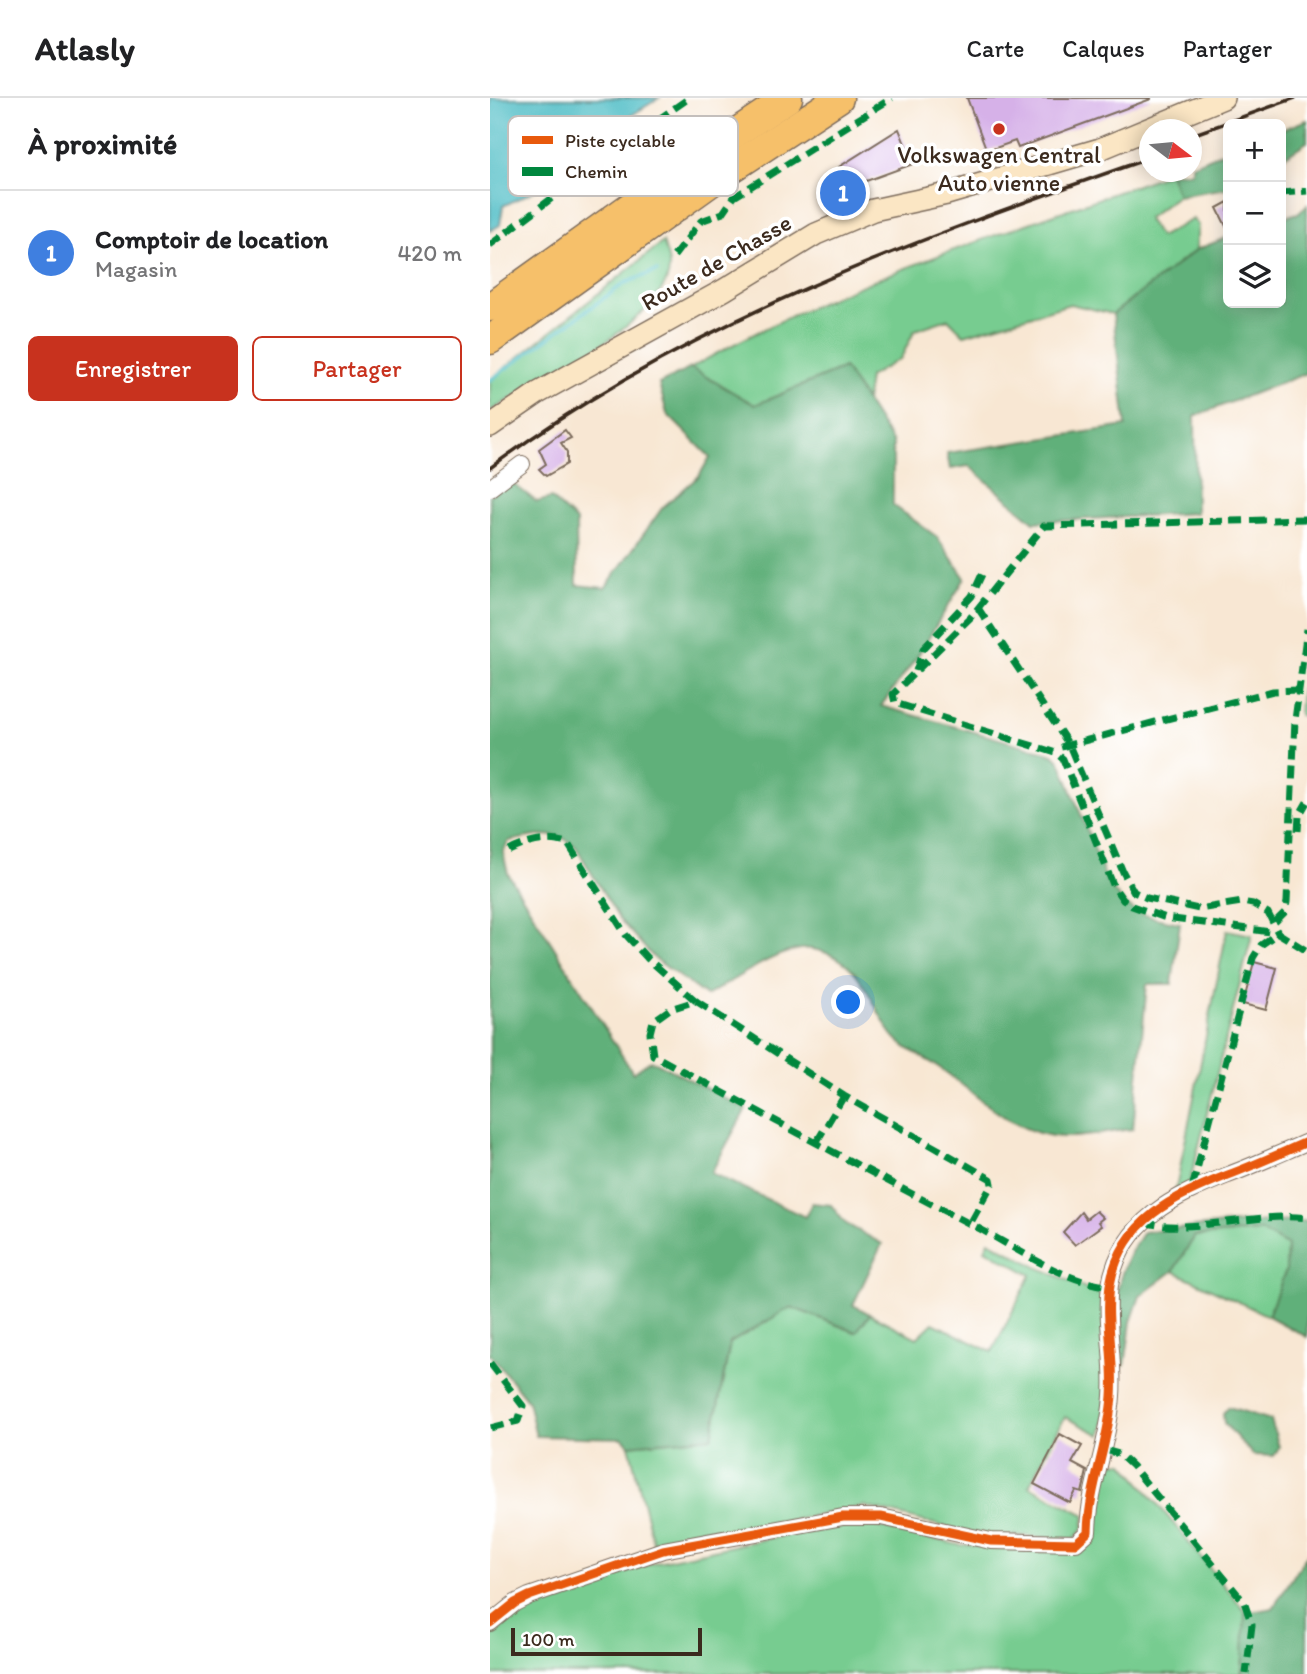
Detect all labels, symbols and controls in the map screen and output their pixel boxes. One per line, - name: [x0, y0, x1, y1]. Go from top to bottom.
- text: Atlasly: [35, 29, 135, 68]
- text: Carte: [967, 34, 1024, 63]
- text: Calques: [1062, 34, 1145, 63]
- text: Partager: [1183, 34, 1272, 63]
- legend: [508, 116, 738, 196]
- north arrow: [1139, 119, 1202, 182]
- map controls: [1223, 119, 1286, 308]
- button: +: [1223, 119, 1286, 182]
- marker: Volkswagen Central Auto vienne: [991, 121, 1007, 137]
- text: À proximité: [28, 125, 177, 162]
- text: Piste cyclable: [565, 129, 676, 152]
- place label: Volkswagen Central Auto vienne: [897, 140, 1101, 197]
- text: Chemin: [565, 160, 628, 183]
- pin: 1: [820, 167, 866, 219]
- button: −: [1223, 182, 1286, 245]
- street label: Route de Chasse: [636, 207, 796, 317]
- text: Comptoir de location: [95, 223, 328, 255]
- text: 1: [46, 239, 56, 267]
- text: 420 m: [397, 239, 462, 267]
- button: layers: [1223, 245, 1286, 308]
- text: Magasin: [95, 255, 177, 283]
- button: Enregistrer: [28, 336, 238, 401]
- button: Partager: [252, 336, 462, 401]
- your location: [831, 985, 865, 1019]
- scale bar: [511, 1625, 702, 1657]
- text: 100 m: [522, 1628, 574, 1651]

